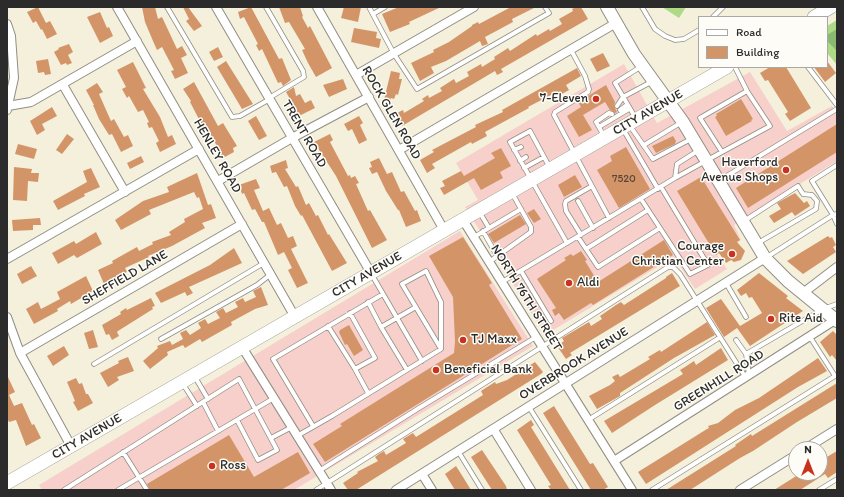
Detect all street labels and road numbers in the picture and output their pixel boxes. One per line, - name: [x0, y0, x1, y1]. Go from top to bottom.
- street label: ROCK GLEN ROAD: [358, 64, 424, 162]
- street label: CITY AVENUE: [610, 87, 686, 139]
- street label: TRENT ROAD: [278, 97, 330, 171]
- street label: HENLEY ROAD: [190, 116, 244, 196]
- street label: NORTH 76TH STREET: [487, 242, 565, 354]
- street label: SHEFFIELD LANE: [79, 247, 171, 309]
- street label: CITY AVENUE: [329, 249, 405, 301]
- street label: OVERBROOK AVENUE: [516, 324, 632, 404]
- street label: GREENHILL ROAD: [671, 347, 767, 415]
- street label: CITY AVENUE: [49, 411, 125, 463]

